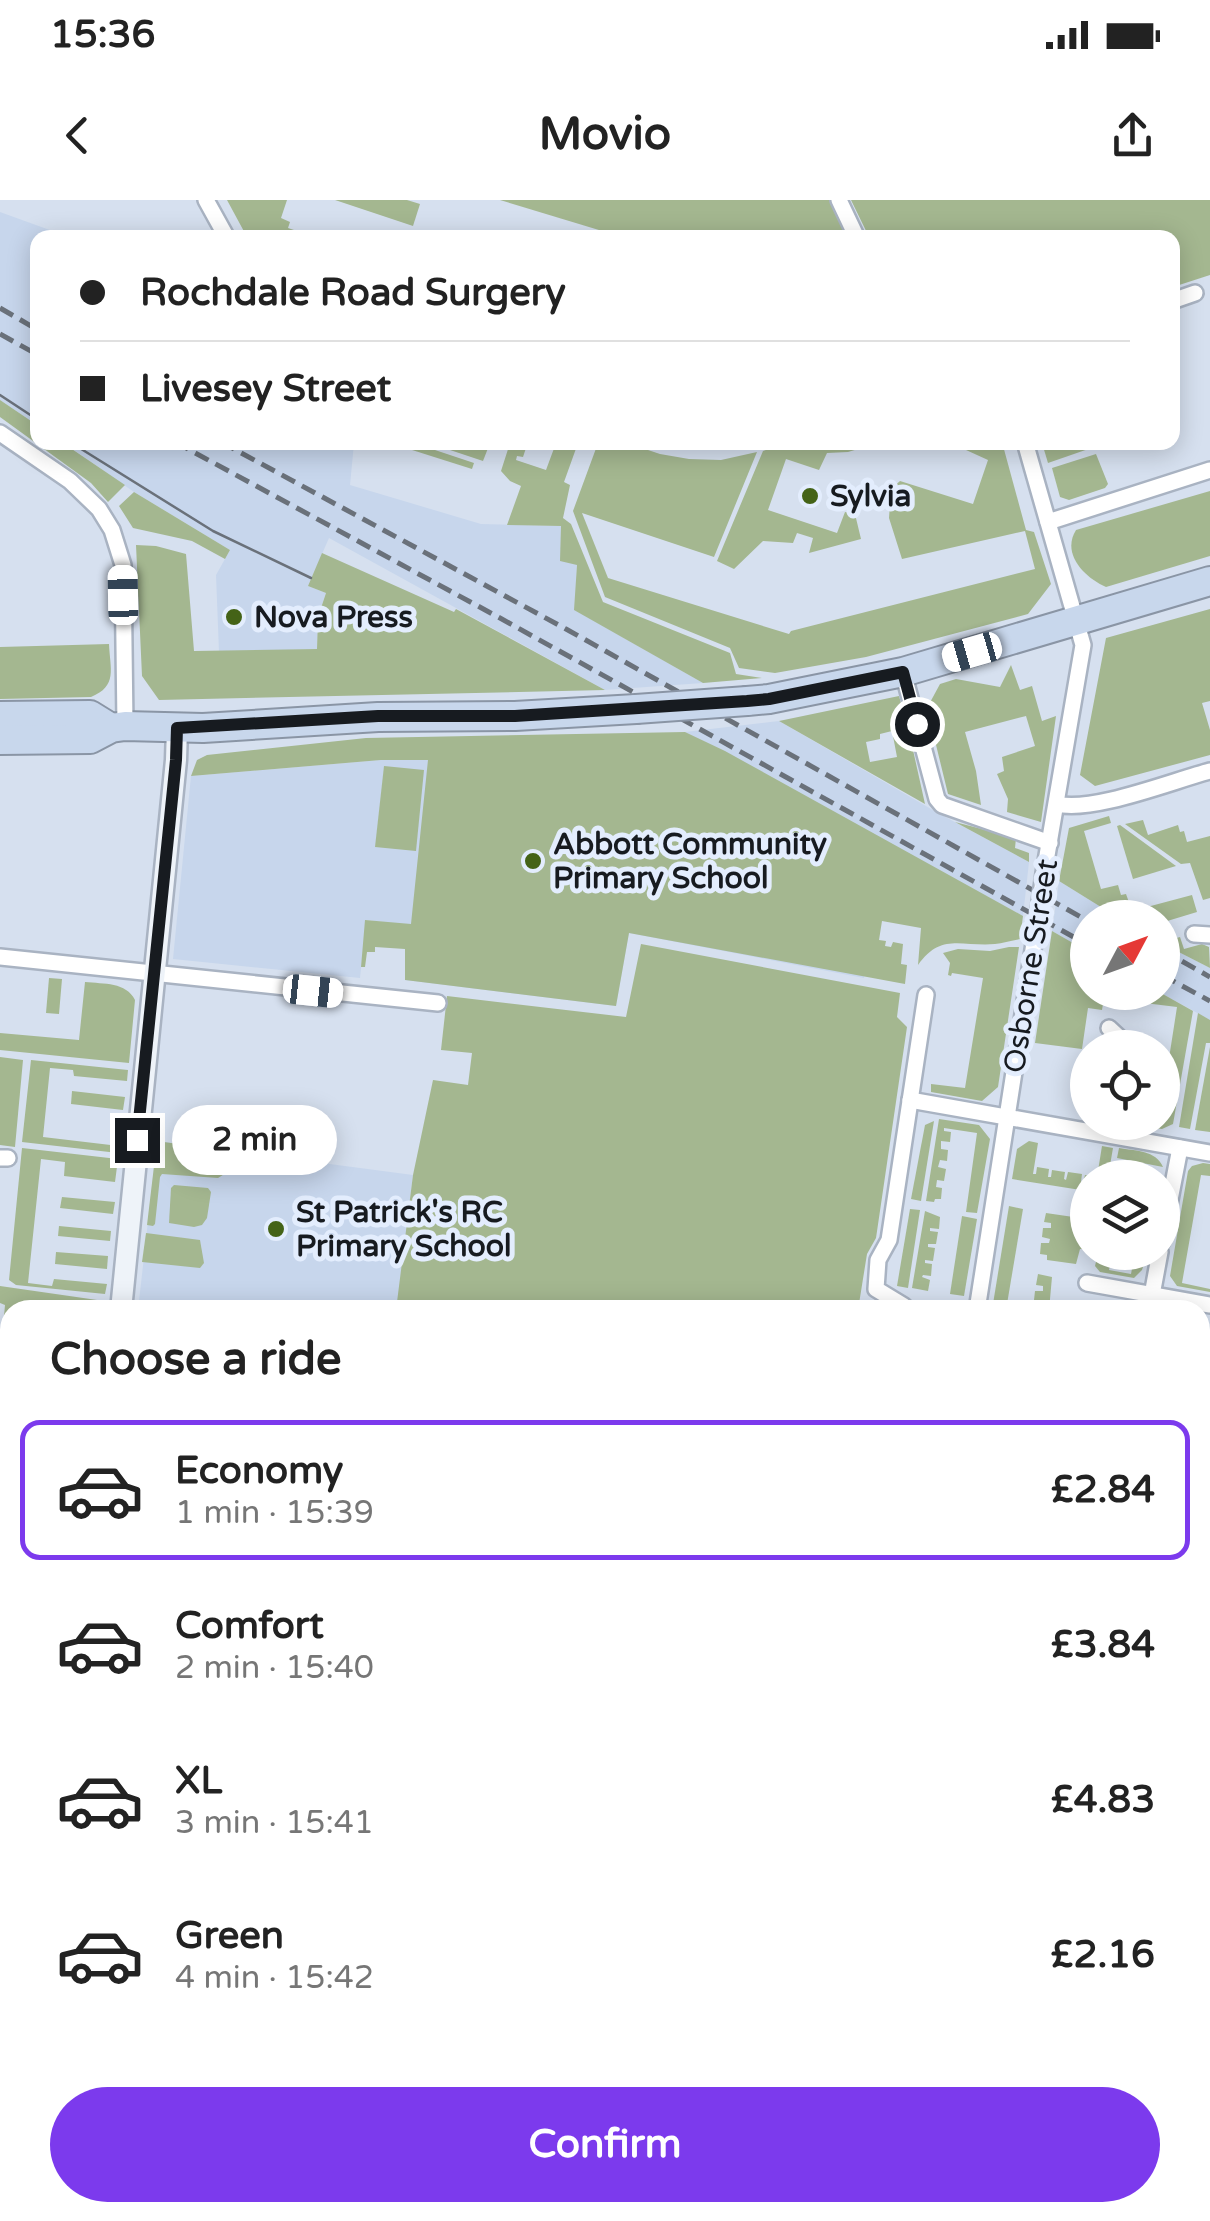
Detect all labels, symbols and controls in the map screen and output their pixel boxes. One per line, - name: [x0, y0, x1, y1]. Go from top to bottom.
- text: 15:36: [50, 12, 155, 58]
- icon: back: [50, 108, 105, 163]
- text: Movio: [539, 108, 671, 162]
- icon: share: [1105, 108, 1160, 163]
- text: Rochdale Road Surgery: [140, 270, 566, 316]
- text: Livesey Street: [140, 366, 391, 412]
- place label: Sylvia: [830, 478, 911, 515]
- marker: Sylvia: [799, 485, 821, 507]
- car: [107, 565, 139, 625]
- place label: Nova Press: [254, 599, 413, 636]
- marker: Nova Press: [223, 606, 245, 628]
- car: [939, 629, 1005, 675]
- route start: [895, 702, 940, 747]
- place label: Abbott Community Primary School: [553, 826, 827, 897]
- marker: Abbott Community Primary School: [522, 850, 544, 872]
- street label: Osborne Street: [996, 856, 1066, 1076]
- north arrow: [1070, 900, 1180, 1010]
- map controls: [1070, 900, 1180, 1270]
- car: [282, 973, 344, 1009]
- button: locate: [1070, 1030, 1180, 1140]
- callout: 2 min: [172, 1105, 337, 1175]
- route end: [115, 1118, 160, 1163]
- text: 2 min: [212, 1121, 297, 1159]
- button: layers: [1070, 1160, 1180, 1270]
- place label: St Patrick's RC Primary School: [296, 1194, 511, 1265]
- marker: St Patrick's RC Primary School: [265, 1218, 287, 1240]
- text: Choose a ride: [50, 1333, 341, 1387]
- icon: car: [55, 1445, 145, 1535]
- text: Economy: [175, 1448, 343, 1494]
- text: £2.84: [1051, 1467, 1155, 1513]
- text: 1 min · 15:39: [175, 1494, 374, 1532]
- icon: car: [55, 1600, 145, 1690]
- text: Comfort: [175, 1603, 324, 1649]
- text: £3.84: [1051, 1622, 1155, 1668]
- text: 2 min · 15:40: [175, 1649, 374, 1687]
- icon: car: [55, 1755, 145, 1845]
- text: XL: [175, 1758, 222, 1804]
- text: £4.83: [1051, 1777, 1155, 1823]
- text: 3 min · 15:41: [175, 1804, 374, 1842]
- icon: car: [55, 1910, 145, 2000]
- text: Green: [175, 1913, 284, 1959]
- text: £2.16: [1051, 1932, 1155, 1978]
- text: 4 min · 15:42: [175, 1959, 374, 1997]
- button: Confirm: [50, 2087, 1160, 2202]

